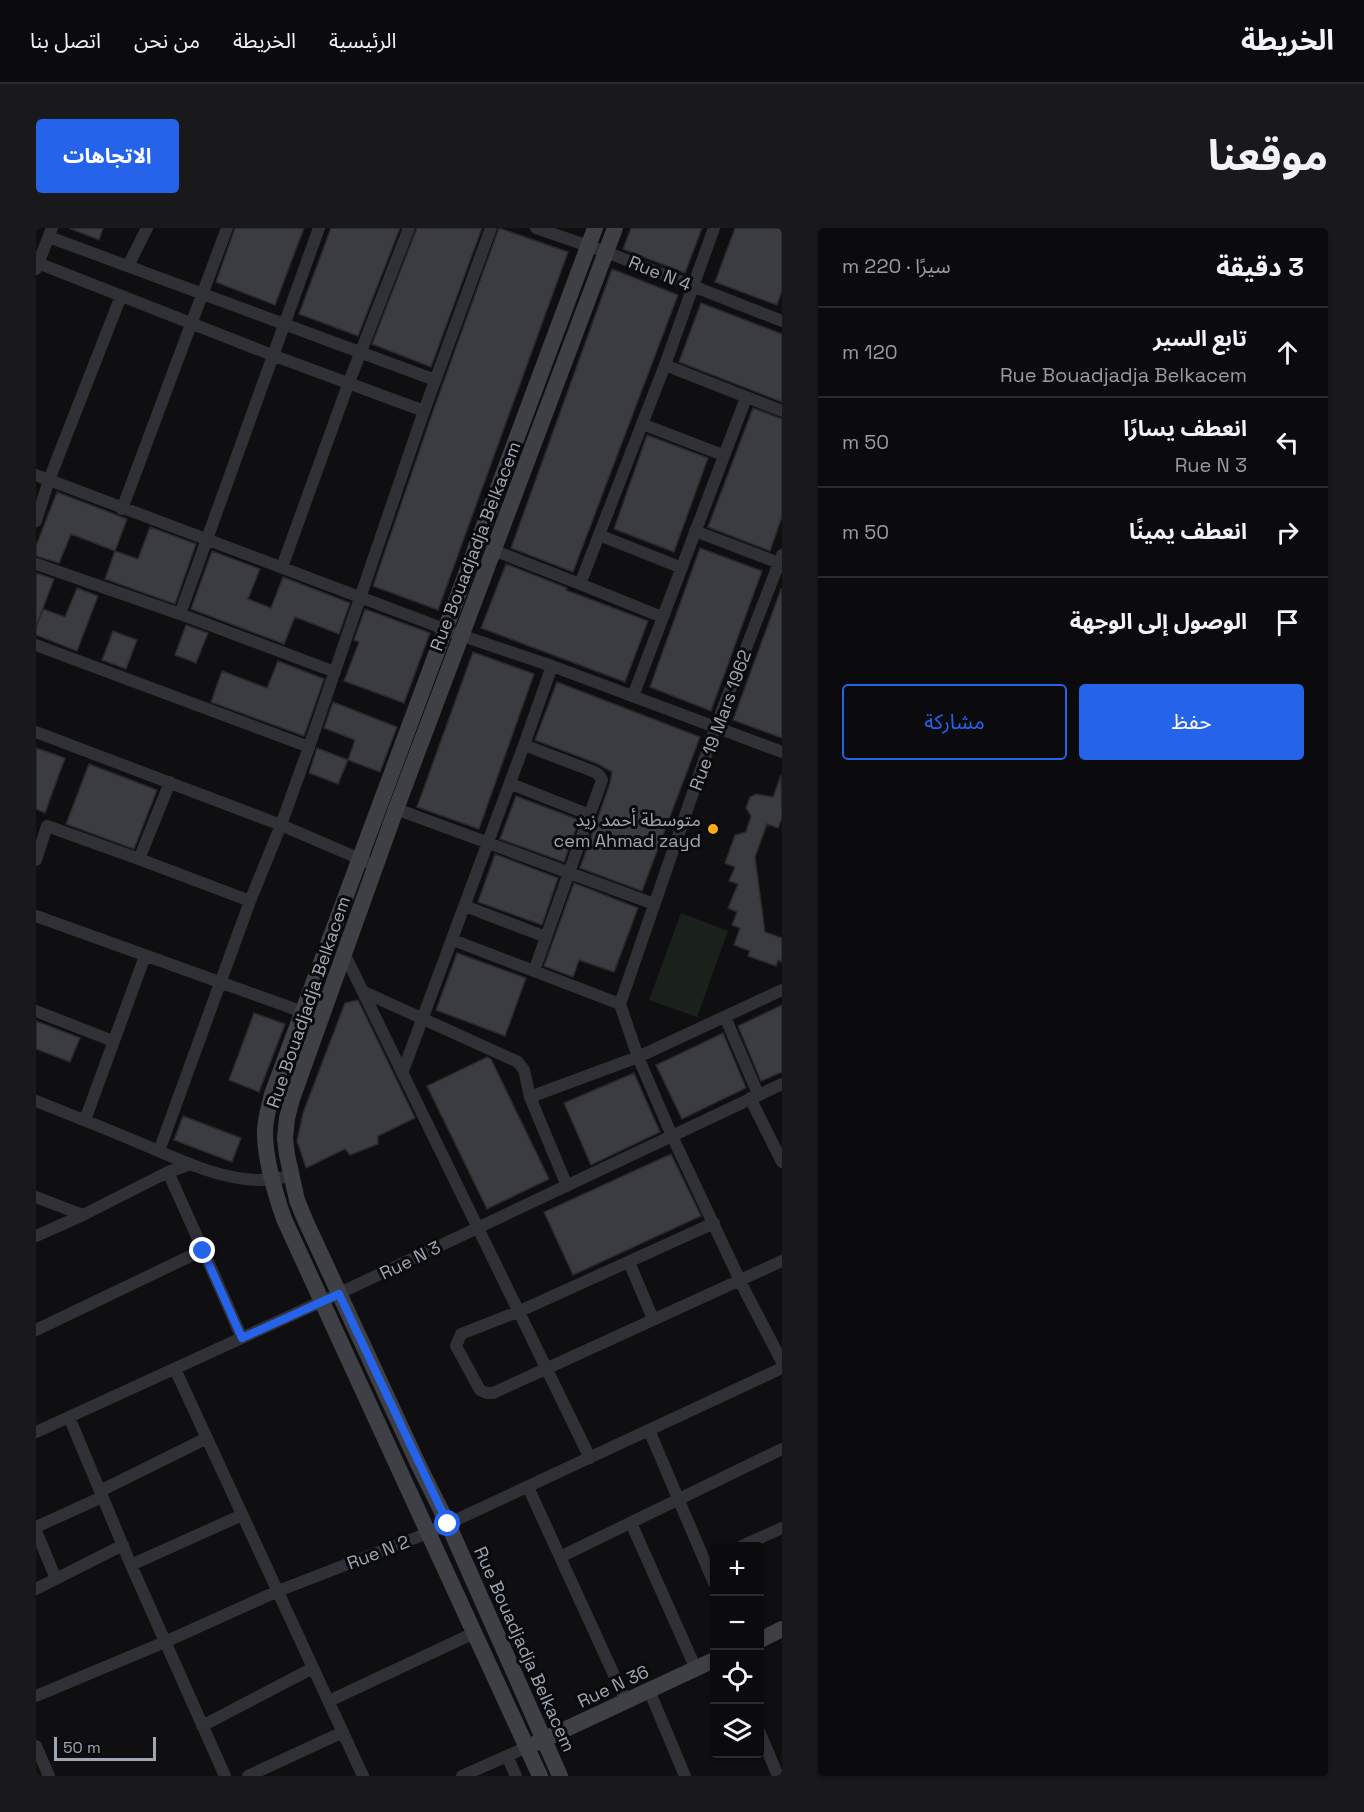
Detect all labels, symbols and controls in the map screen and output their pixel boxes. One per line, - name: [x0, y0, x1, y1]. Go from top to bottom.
- text: الخريطة: [1241, 22, 1334, 58]
- text: اتصل بنا: [30, 27, 101, 54]
- text: من نحن: [134, 27, 200, 54]
- text: الخريطة: [233, 27, 296, 54]
- text: الرئيسية: [329, 27, 396, 54]
- button: الاتجاهات: [36, 119, 179, 193]
- text: موقعنا: [1208, 129, 1328, 182]
- street label: Rue N 4: [625, 250, 695, 296]
- text: 3 دقيقة: [1216, 250, 1304, 284]
- text: سيرًا · 220 m: [842, 253, 951, 279]
- text: تابع السير: [1153, 324, 1247, 352]
- icon: ahead: [1271, 336, 1304, 369]
- text: 120 m: [842, 339, 898, 365]
- text: Rue Bouadjadja Belkacem: [1000, 362, 1247, 388]
- text: انعطف يسارًا: [1123, 414, 1247, 442]
- icon: left: [1271, 426, 1304, 459]
- text: 50 m: [842, 429, 889, 455]
- street label: Rue Bouadjadja Belkacem: [424, 438, 526, 654]
- text: Rue N 3: [1175, 452, 1247, 478]
- icon: right: [1271, 516, 1304, 549]
- text: انعطف يمينًا: [1129, 517, 1247, 545]
- text: 50 m: [842, 519, 889, 545]
- icon: arrive: [1271, 606, 1304, 639]
- text: الوصول إلى الوجهة: [1070, 607, 1247, 635]
- street label: Rue 19 Mars 1962: [684, 647, 756, 793]
- button: مشاركة: [842, 684, 1067, 760]
- button: حفظ: [1079, 684, 1304, 760]
- place label: متوسطة أحمد زيد cem Ahmad zayd: [553, 808, 701, 852]
- marker: متوسطة أحمد زيد cem Ahmad zayd: [706, 822, 720, 836]
- street label: Rue Bouadjadja Belkacem: [261, 893, 355, 1111]
- street label: Rue N 3: [376, 1235, 444, 1285]
- route end: [189, 1237, 215, 1263]
- route start: [434, 1510, 460, 1536]
- street label: Rue N 2: [343, 1530, 413, 1574]
- map controls: [710, 1542, 764, 1758]
- button: +: [710, 1542, 764, 1596]
- street label: Rue Bouadjadja Belkacem: [469, 1543, 581, 1755]
- button: −: [710, 1596, 764, 1650]
- button: locate: [710, 1650, 764, 1704]
- street label: Rue N 36: [574, 1659, 652, 1713]
- button: layers: [710, 1704, 764, 1758]
- scale bar: [54, 1734, 156, 1762]
- text: 50 m: [63, 1737, 101, 1758]

